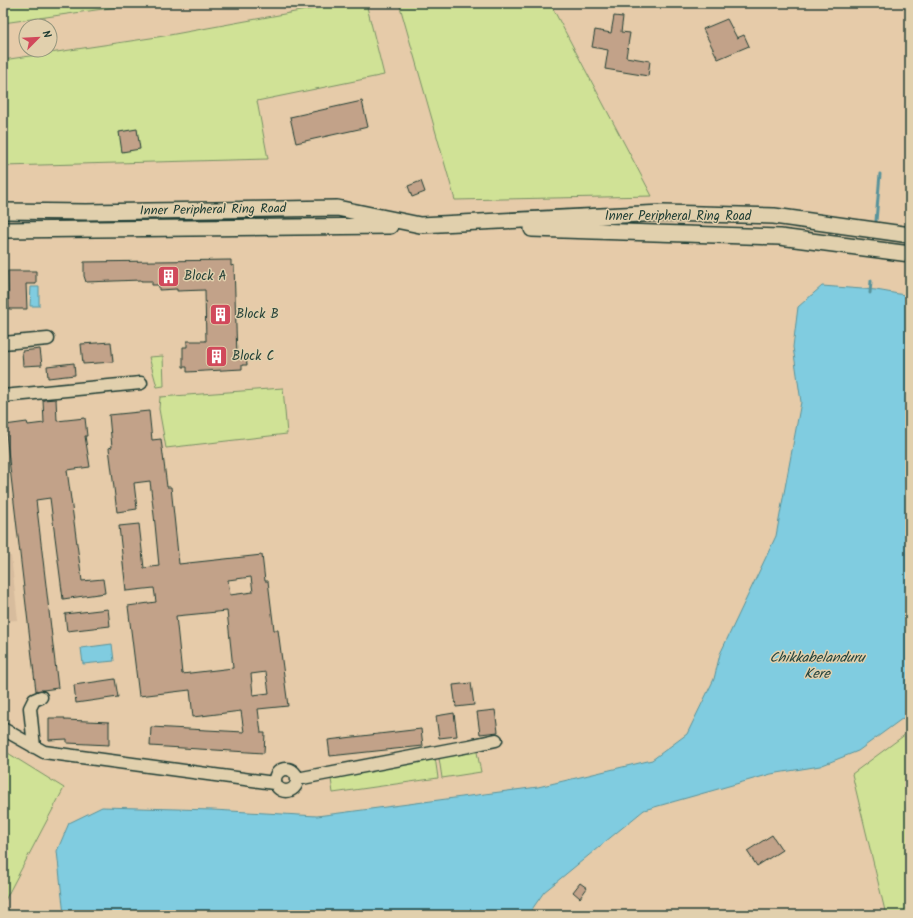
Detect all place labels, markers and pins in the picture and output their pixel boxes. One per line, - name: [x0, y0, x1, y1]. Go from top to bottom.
- building icon: Block A: [156, 263, 182, 289]
- place label: Block A: [184, 266, 226, 287]
- building icon: Block B: [207, 301, 233, 327]
- place label: Block B: [236, 304, 279, 325]
- building icon: Block C: [203, 343, 229, 369]
- place label: Block C: [232, 346, 274, 367]

